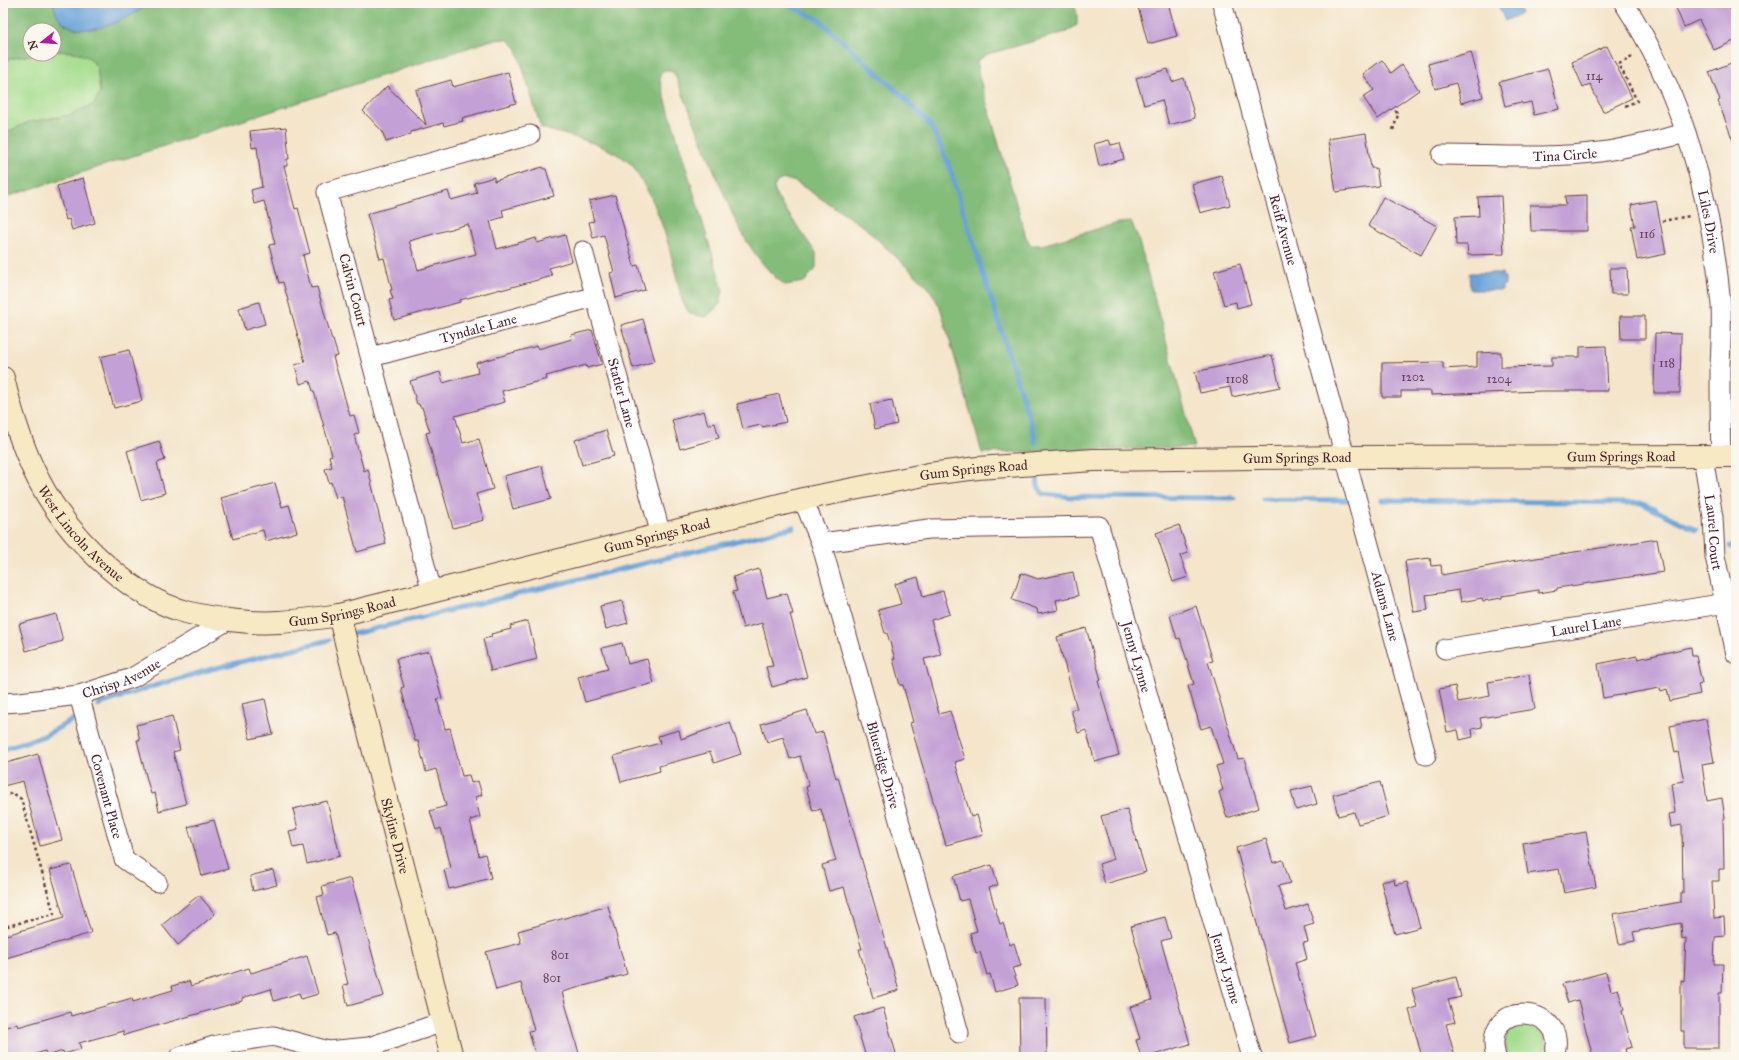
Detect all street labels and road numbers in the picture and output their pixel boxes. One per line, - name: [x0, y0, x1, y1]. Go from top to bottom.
- street label: Tina Circle: [1533, 144, 1598, 165]
- street label: Liles Drive: [1694, 188, 1723, 255]
- street label: Reiff Avenue: [1266, 192, 1301, 267]
- street label: Calvin Court: [335, 252, 371, 328]
- street label: Tyndale Lane: [438, 310, 519, 347]
- street label: Statler Lane: [604, 356, 640, 430]
- street label: Gum Springs Road: [1243, 448, 1352, 467]
- street label: Gum Springs Road: [1567, 448, 1676, 465]
- street label: Gum Springs Road: [918, 456, 1028, 484]
- street label: West Lincoln Avenue: [35, 482, 127, 585]
- street label: Laurel Court: [1701, 493, 1726, 572]
- street label: Gum Springs Road: [602, 514, 712, 557]
- street label: Adams Lane: [1368, 568, 1403, 643]
- street label: Gum Springs Road: [288, 593, 397, 630]
- street label: Laurel Lane: [1550, 612, 1623, 640]
- street label: Jenny Lynne: [1117, 617, 1155, 695]
- street label: Chrisp Avenue: [80, 654, 164, 702]
- street label: Blueridge Drive: [863, 719, 904, 811]
- street label: Covenant Place: [87, 752, 127, 841]
- street label: Skyline Drive: [378, 796, 413, 876]
- street label: Jenny Lynne: [1207, 929, 1245, 1006]

